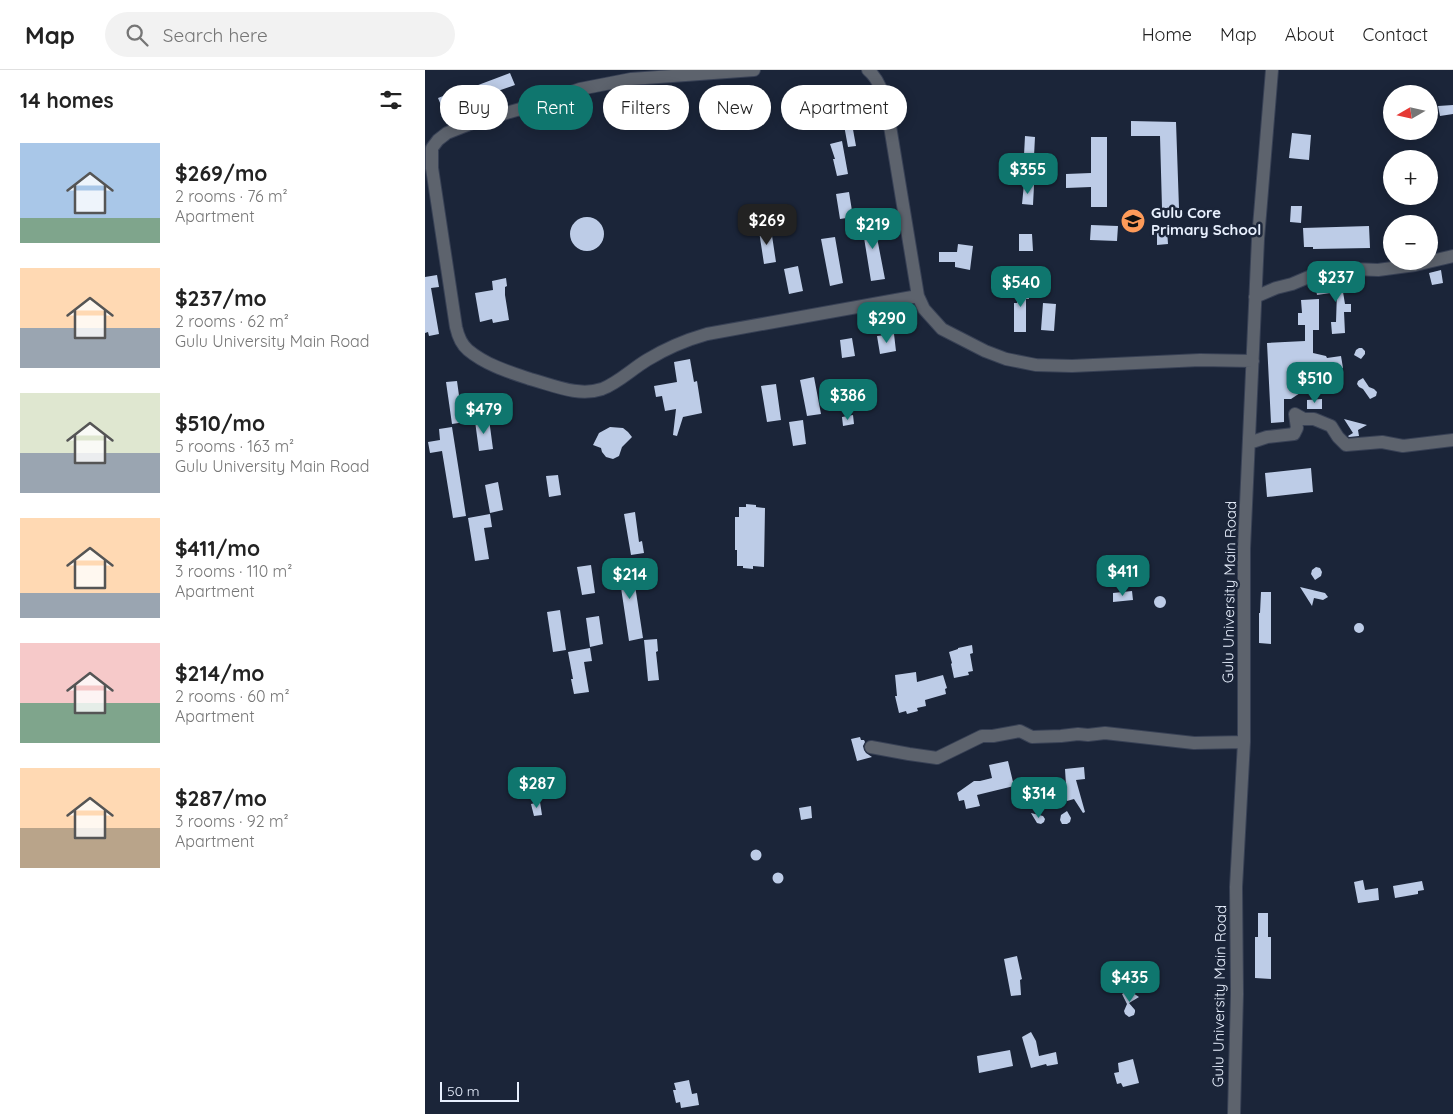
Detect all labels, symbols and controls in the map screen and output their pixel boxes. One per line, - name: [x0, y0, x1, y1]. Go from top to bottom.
- search box: [105, 12, 455, 57]
- text: Map: [25, 20, 75, 50]
- icon: search: [123, 21, 151, 49]
- text: Search here: [163, 23, 268, 47]
- text: Home: [1142, 23, 1192, 46]
- text: Map: [1220, 23, 1257, 46]
- text: About: [1285, 23, 1335, 46]
- text: Contact: [1363, 23, 1428, 46]
- chip: Buy: [440, 85, 508, 130]
- chip: Rent: [518, 85, 593, 130]
- chip: Filters: [603, 85, 689, 130]
- chip: New: [699, 85, 771, 130]
- chip: Apartment: [781, 85, 907, 130]
- north arrow: [1383, 85, 1437, 140]
- map controls: [1383, 85, 1438, 270]
- icon: filters: [377, 86, 405, 114]
- text: 14 homes: [20, 87, 114, 113]
- button: +: [1383, 150, 1438, 205]
- pin: $355: [998, 152, 1058, 195]
- text: $355: [1010, 159, 1046, 179]
- text: $269/mo: [175, 160, 267, 186]
- icon: home: [60, 163, 120, 223]
- text: 2 rooms · 76 m²: [175, 186, 288, 206]
- place label: Gulu Core Primary School: [1151, 203, 1261, 239]
- pin: $269: [737, 204, 797, 246]
- text: Apartment: [175, 206, 255, 226]
- pin: $219: [843, 208, 903, 250]
- school or university icon: Gulu Core Primary School: [1120, 208, 1146, 234]
- text: $269: [749, 210, 785, 230]
- text: $219: [856, 214, 890, 234]
- button: −: [1383, 215, 1438, 270]
- pin: $237: [1306, 260, 1366, 303]
- pin: $540: [991, 266, 1051, 308]
- text: $237: [1318, 267, 1354, 287]
- text: $540: [1002, 272, 1040, 292]
- text: $237/mo: [175, 285, 267, 311]
- icon: home: [60, 288, 120, 348]
- pin: $290: [857, 302, 917, 344]
- text: $290: [868, 308, 906, 328]
- text: 2 rooms · 62 m²: [175, 311, 289, 331]
- text: Gulu University Main Road: [175, 331, 369, 351]
- pin: $510: [1285, 362, 1345, 404]
- text: $510: [1298, 368, 1332, 388]
- pin: $386: [818, 378, 878, 421]
- text: $386: [830, 385, 866, 405]
- pin: $479: [454, 392, 514, 435]
- text: $479: [466, 399, 502, 419]
- text: $510/mo: [175, 410, 265, 436]
- icon: home: [60, 413, 120, 473]
- text: 5 rooms · 163 m²: [175, 436, 294, 456]
- text: Gulu University Main Road: [175, 456, 369, 476]
- street label: Gulu University Main Road: [1218, 501, 1240, 683]
- text: $411/mo: [175, 535, 260, 561]
- icon: home: [60, 538, 120, 598]
- pin: $411: [1093, 554, 1153, 597]
- pin: $214: [600, 558, 660, 600]
- text: 3 rooms · 110 m²: [175, 561, 292, 581]
- text: $411: [1108, 561, 1138, 581]
- text: $214: [613, 564, 647, 584]
- text: Apartment: [175, 581, 255, 601]
- text: $214/mo: [175, 660, 264, 686]
- icon: home: [60, 663, 120, 723]
- text: 2 rooms · 60 m²: [175, 686, 289, 706]
- text: Apartment: [175, 706, 255, 726]
- pin: $287: [507, 766, 567, 809]
- text: $287: [519, 773, 555, 793]
- pin: $314: [1009, 776, 1069, 819]
- text: $314: [1022, 783, 1056, 803]
- text: $287/mo: [175, 785, 267, 811]
- icon: home: [60, 788, 120, 848]
- text: 3 rooms · 92 m²: [175, 811, 289, 831]
- text: Apartment: [175, 831, 255, 851]
- street label: Gulu University Main Road: [1208, 905, 1230, 1087]
- pin: $435: [1100, 960, 1160, 1003]
- text: $435: [1112, 967, 1148, 987]
- scale bar: [440, 1079, 519, 1102]
- text: 50 m: [447, 1082, 480, 1100]

